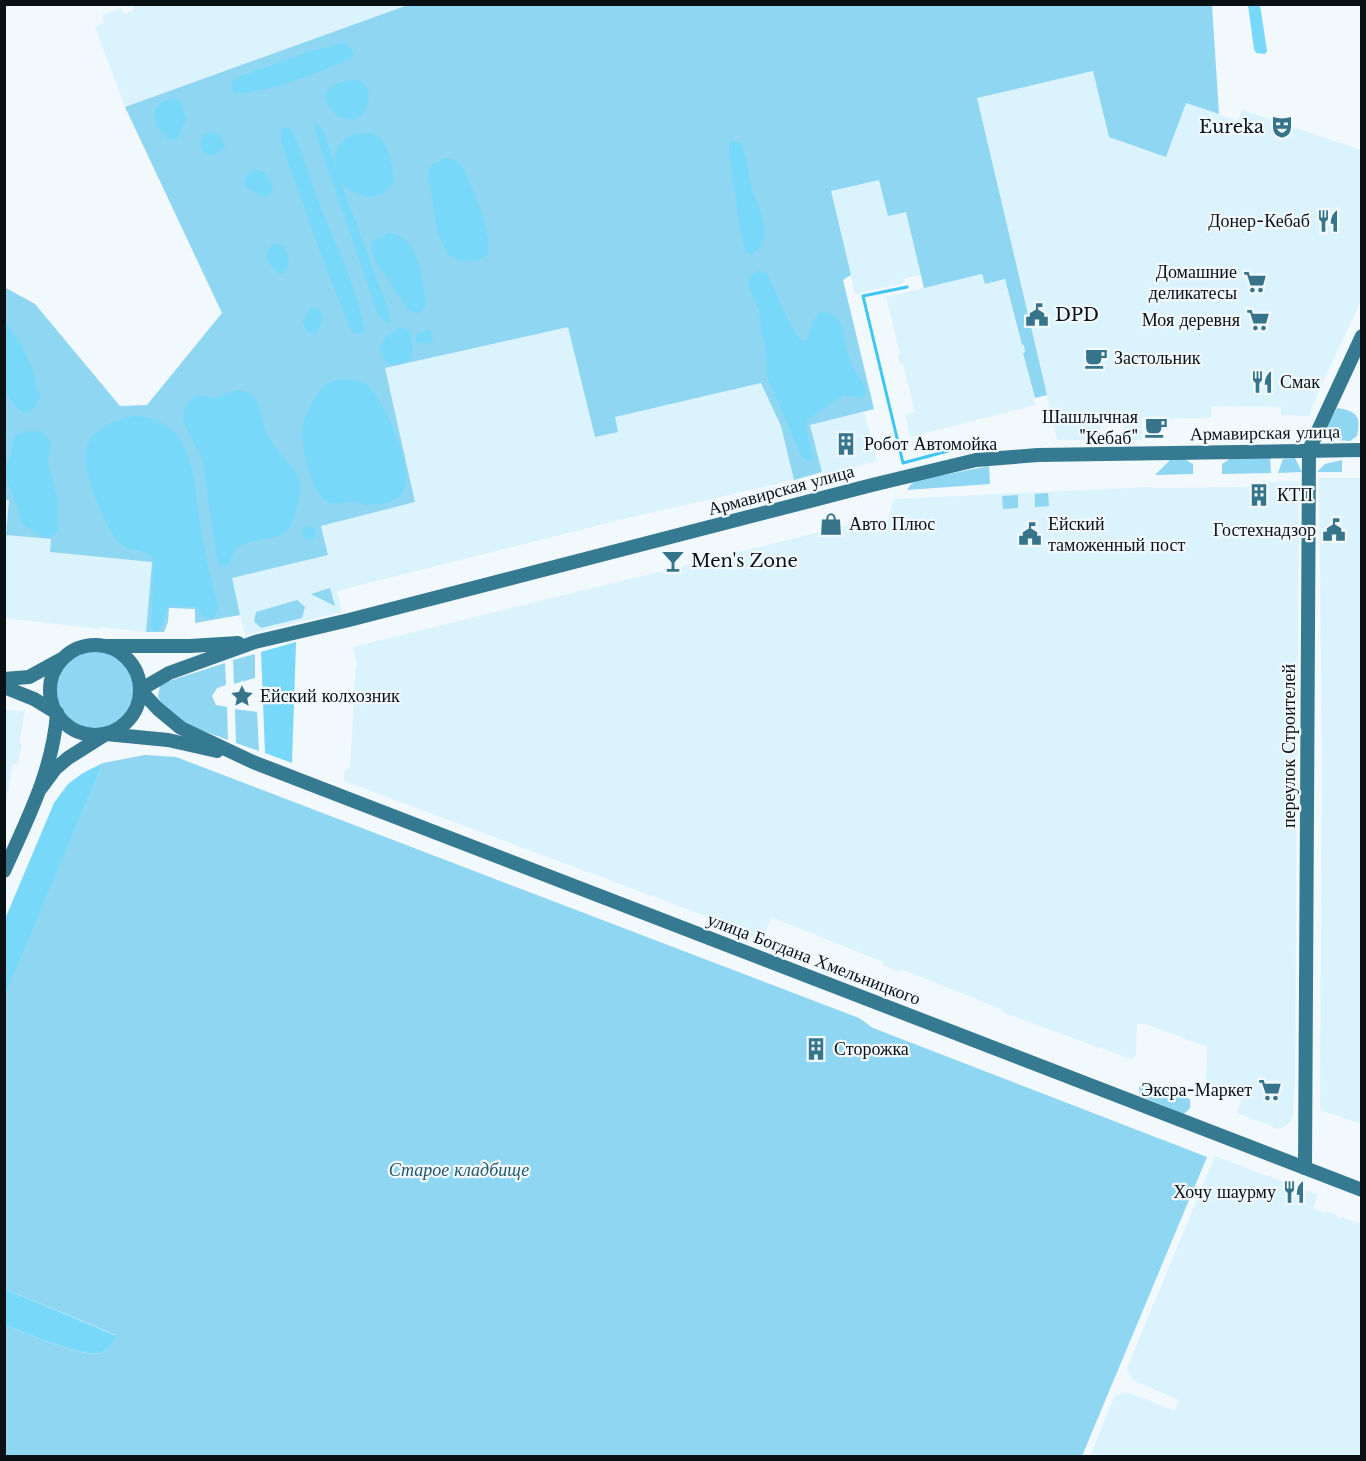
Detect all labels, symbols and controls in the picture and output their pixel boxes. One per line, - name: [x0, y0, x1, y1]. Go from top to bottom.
- theatre icon: Eureka: [1269, 114, 1295, 140]
- place label: Eureka: [1199, 116, 1264, 138]
- restaurant icon: Донер-Кебаб: [1315, 208, 1341, 234]
- place label: Донер-Кебаб: [1208, 210, 1310, 232]
- place label: Домашние деликатесы: [1149, 261, 1237, 304]
- supermarket icon: Домашние деликатесы: [1242, 269, 1268, 295]
- public building icon: DPD: [1024, 302, 1050, 328]
- place label: DPD: [1055, 304, 1099, 326]
- supermarket icon: Моя деревня: [1245, 307, 1271, 333]
- place label: Моя деревня: [1142, 309, 1240, 331]
- cafe icon: Застольник: [1083, 345, 1109, 371]
- place label: Застольник: [1114, 347, 1201, 369]
- restaurant icon: Смак: [1249, 369, 1275, 395]
- place label: Смак: [1280, 371, 1320, 393]
- place label: Шашлычная "Кебаб": [1042, 406, 1138, 449]
- cafe icon: Шашлычная "Кебаб": [1143, 414, 1169, 440]
- street label: Армавирская улица: [1190, 421, 1340, 445]
- building icon: Робот Автомойка: [833, 431, 859, 457]
- place label: Робот Автомойка: [864, 433, 997, 455]
- street label: Армавирская улица: [705, 460, 857, 520]
- building icon: КТП: [1246, 482, 1272, 508]
- place label: КТП: [1277, 484, 1313, 506]
- shop icon: Авто Плюс: [818, 511, 844, 537]
- place label: Авто Плюс: [849, 513, 935, 535]
- place label: Ейский таможенный пост: [1048, 513, 1185, 556]
- public building icon: Гостехнадзор: [1321, 517, 1347, 543]
- place label: Гостехнадзор: [1213, 519, 1316, 541]
- public building icon: Ейский таможенный пост: [1017, 521, 1043, 547]
- bar icon: Men's Zone: [660, 548, 686, 574]
- place label: Men's Zone: [691, 550, 798, 572]
- street label: переулок Строителей: [1278, 664, 1300, 828]
- place icon: Ейский колхозник: [229, 683, 255, 709]
- place label: Ейский колхозник: [260, 685, 400, 707]
- street label: улица Богдана Хмельницкого: [704, 908, 924, 1010]
- building icon: Сторожка: [803, 1036, 829, 1062]
- place label: Сторожка: [834, 1038, 909, 1060]
- supermarket icon: Эксра-Маркет: [1257, 1077, 1283, 1103]
- place label: Эксра-Маркет: [1141, 1079, 1252, 1101]
- park label: Старое кладбище: [389, 1159, 529, 1181]
- restaurant icon: Хочу шаурму: [1281, 1179, 1307, 1205]
- place label: Хочу шаурму: [1173, 1181, 1276, 1203]

